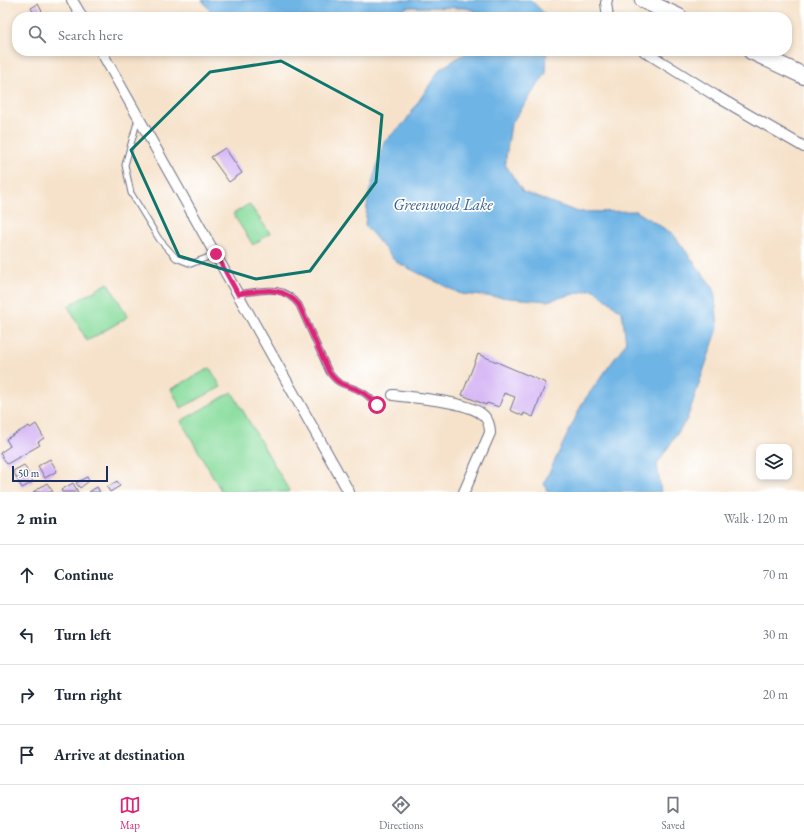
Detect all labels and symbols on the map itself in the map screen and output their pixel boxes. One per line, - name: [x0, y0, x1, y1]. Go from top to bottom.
- water label: Greenwood Lake: [393, 194, 493, 215]
- route end: [207, 245, 225, 263]
- route start: [368, 396, 386, 414]
- scale bar: [12, 464, 108, 483]

